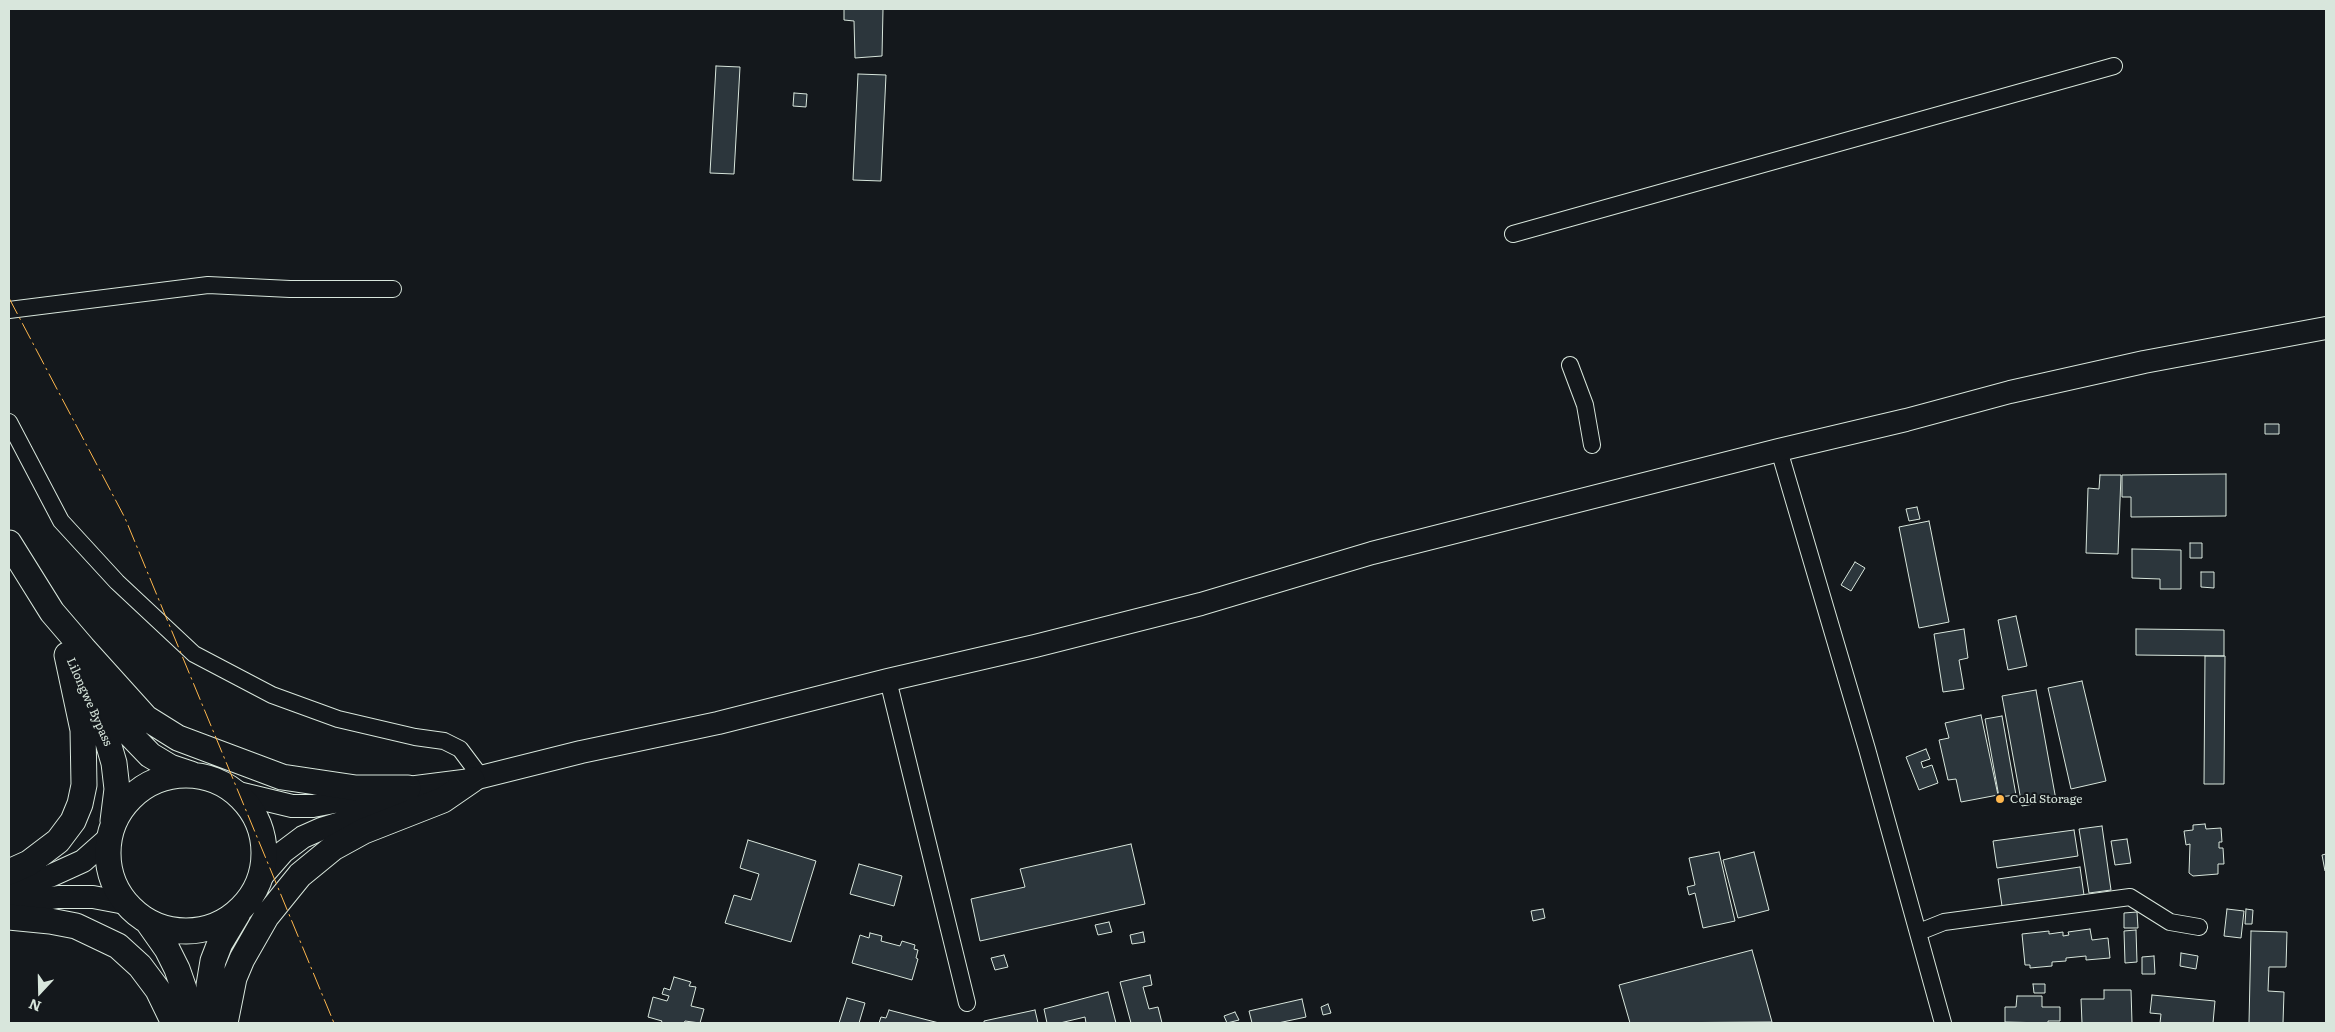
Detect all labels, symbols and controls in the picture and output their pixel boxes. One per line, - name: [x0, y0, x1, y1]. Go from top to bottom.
- street label: Lilongwe Bypass: [63, 656, 115, 748]
- place label: Cold Storage: [2010, 792, 2082, 806]
- marker: Cold Storage: [1994, 793, 2006, 805]
- north arrow: [15, 967, 65, 1017]
- text: N: [26, 995, 44, 1017]

